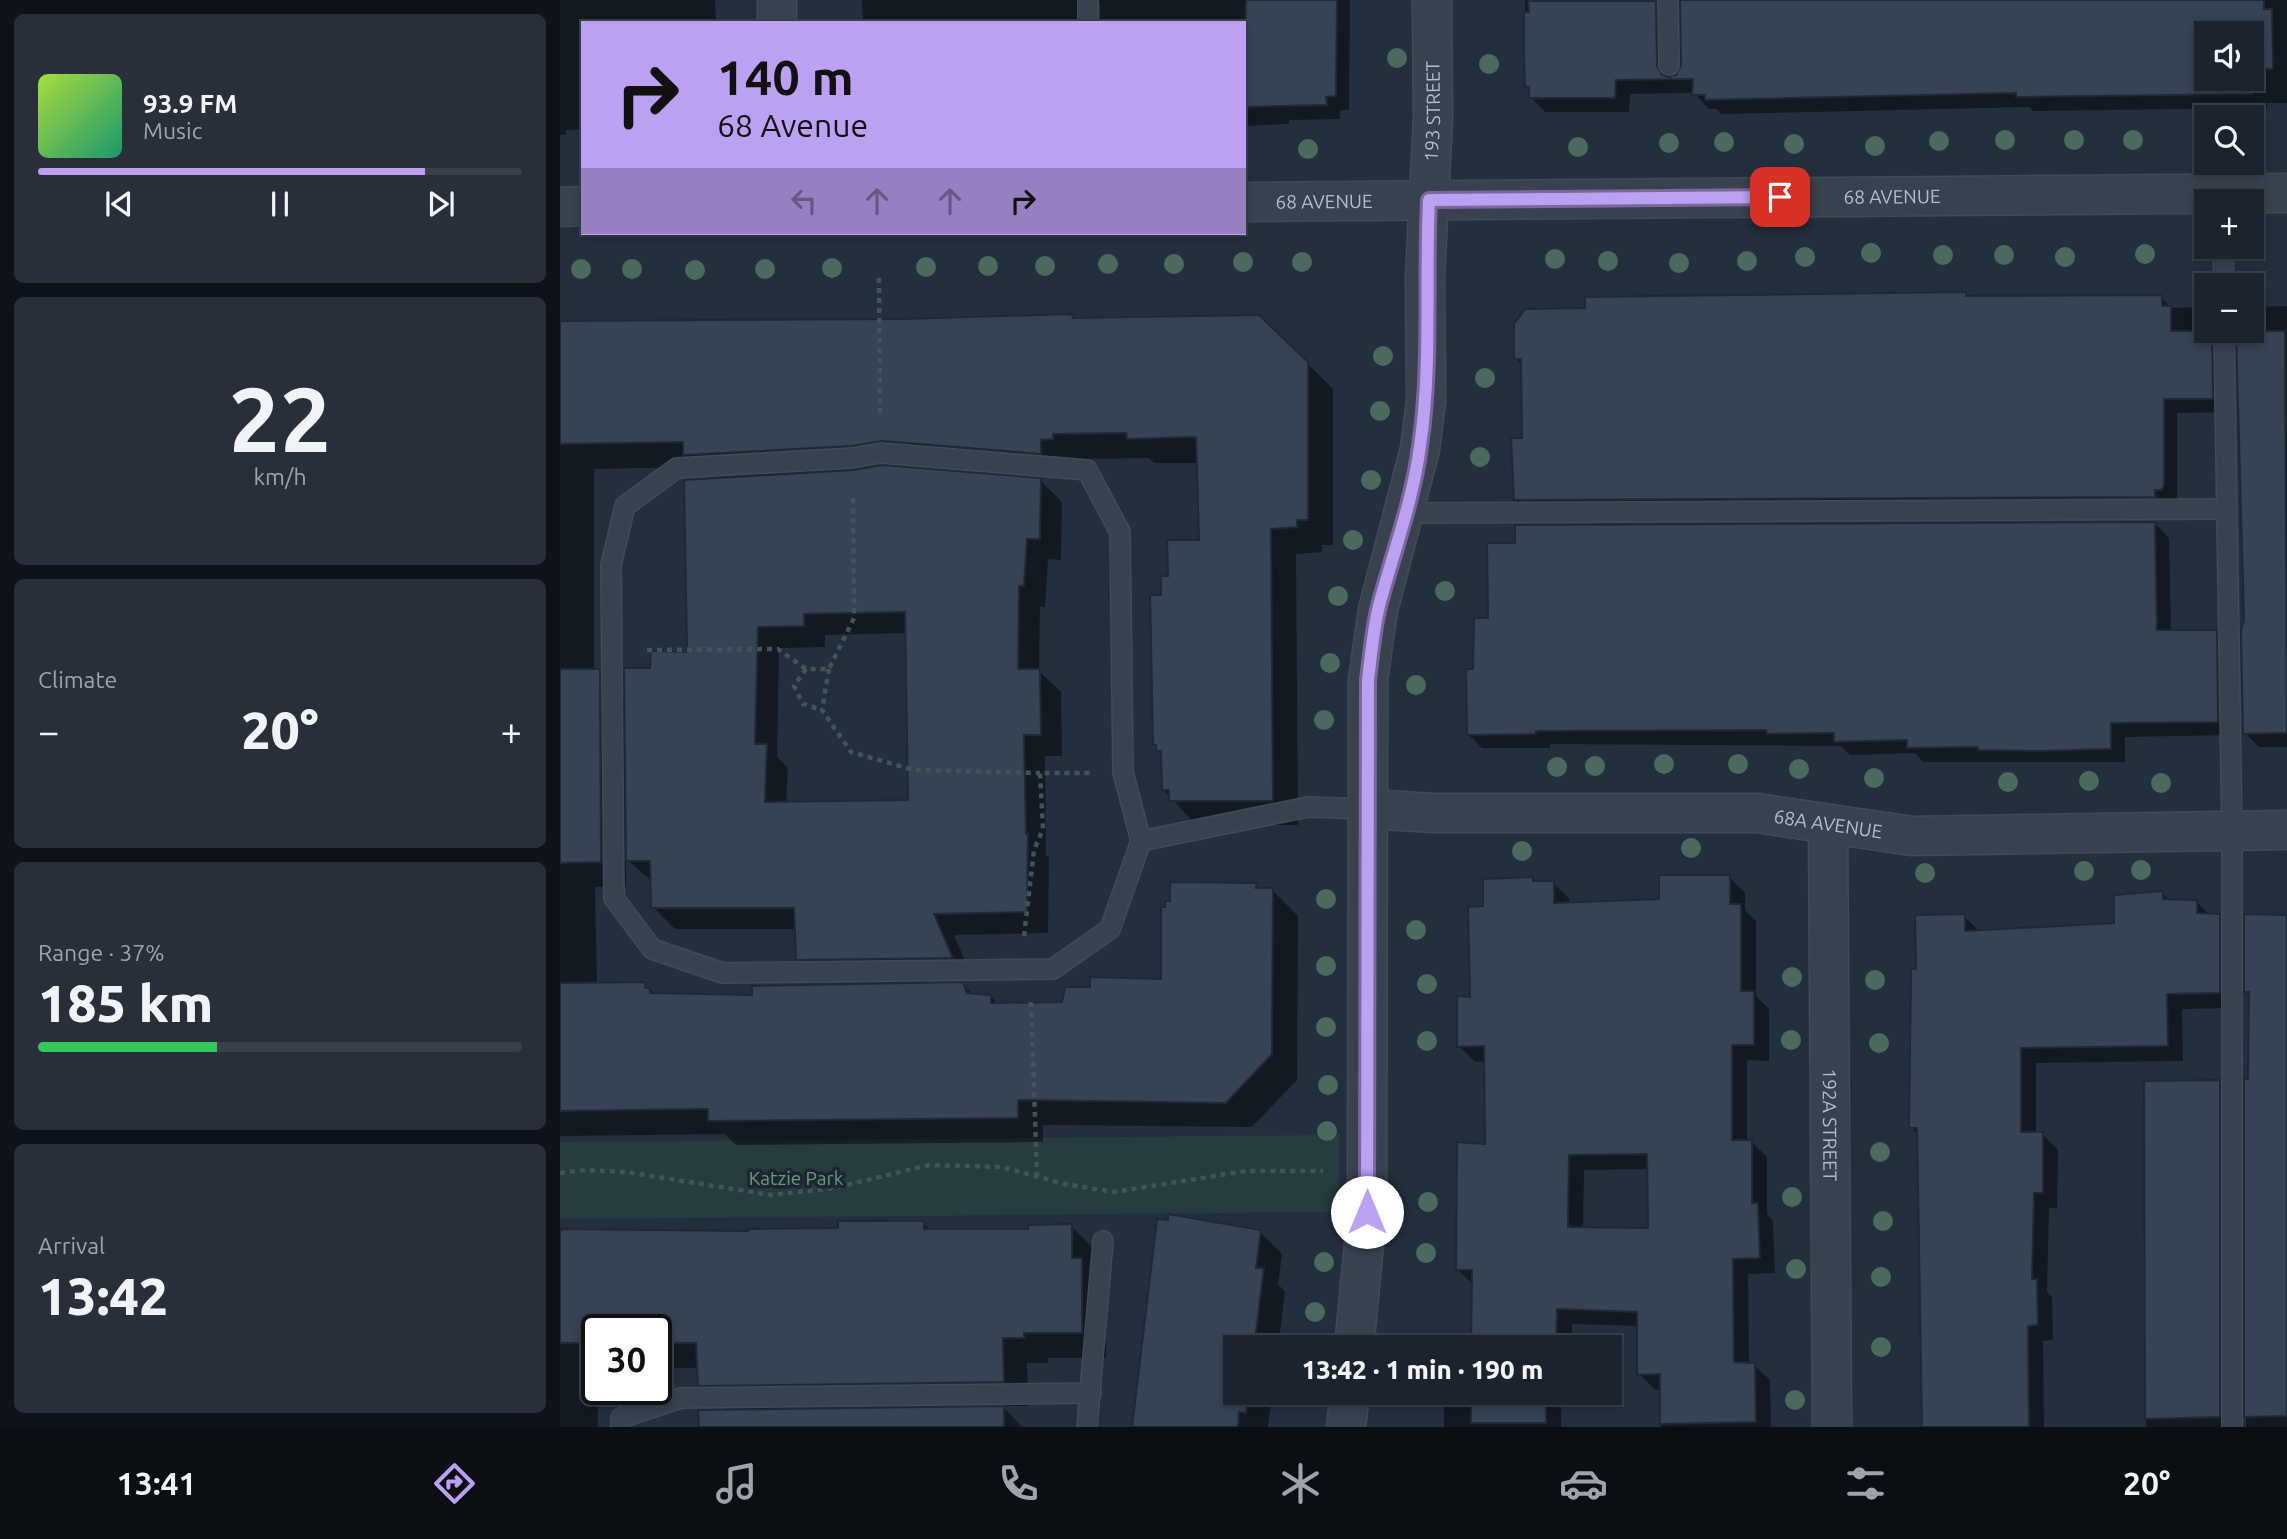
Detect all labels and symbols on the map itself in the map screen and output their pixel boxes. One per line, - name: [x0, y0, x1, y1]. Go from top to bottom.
- street label: 193 STREET: [1420, 60, 1444, 162]
- pin: [1750, 167, 1810, 227]
- street label: 68 AVENUE: [1843, 185, 1941, 208]
- street label: 68 AVENUE: [1275, 190, 1373, 213]
- street label: 68A AVENUE: [1772, 805, 1884, 842]
- street label: 192A STREET: [1819, 1068, 1841, 1182]
- park label: Katzie Park: [749, 1167, 844, 1189]
- position arrow: [1330, 1175, 1404, 1249]
- speed limit sign: 30: [581, 1314, 672, 1405]

